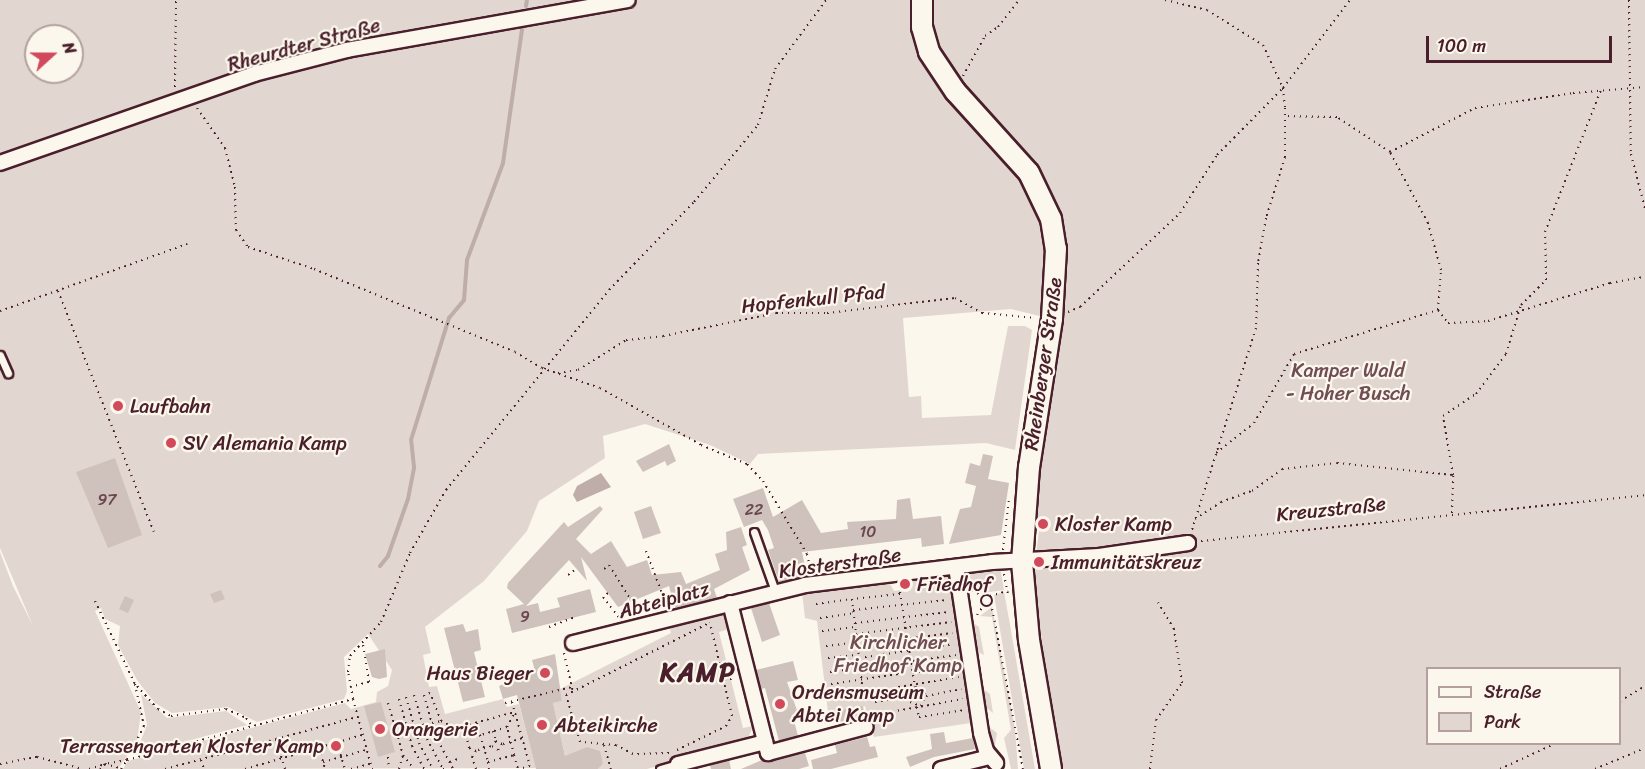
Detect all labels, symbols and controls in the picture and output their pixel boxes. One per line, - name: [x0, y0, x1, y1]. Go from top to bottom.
- street label: Rheurdter Straße: [225, 13, 383, 77]
- north arrow: [24, 24, 84, 84]
- scale bar: [1429, 24, 1615, 62]
- text: 100 m: [1437, 30, 1486, 62]
- text: N: [54, 38, 85, 58]
- street label: Rheinberger Straße: [1019, 276, 1067, 452]
- street label: Hopfenkull Pfad: [740, 280, 886, 318]
- park label: Kamper Wald - Hoher Busch: [1285, 358, 1411, 405]
- place label: Laufbahn: [130, 394, 211, 418]
- marker: Laufbahn: [111, 399, 125, 413]
- place label: SV Alemania Kamp: [183, 431, 347, 455]
- marker: SV Alemania Kamp: [164, 436, 178, 450]
- house number: 97: [98, 490, 116, 510]
- street label: Kreuzstraße: [1275, 491, 1387, 527]
- house number: 22: [745, 500, 763, 520]
- place label: Kloster Kamp: [1055, 512, 1172, 536]
- marker: Kloster Kamp: [1036, 517, 1050, 531]
- house number: 10: [860, 522, 876, 542]
- street label: Klosterstraße: [777, 543, 903, 583]
- place label: Immunitätskreuz: [1051, 550, 1202, 574]
- marker: Immunitätskreuz: [1032, 555, 1046, 569]
- place label: Friedhof: [917, 572, 992, 596]
- street label: Abteiplatz: [616, 576, 712, 624]
- marker: Friedhof: [898, 577, 912, 591]
- house number: 9: [520, 607, 530, 627]
- park label: Kirchlicher Friedhof Kamp: [834, 630, 962, 677]
- district label: KAMP: [660, 657, 736, 689]
- place label: Haus Bieger: [427, 661, 533, 685]
- marker: Haus Bieger: [538, 666, 552, 680]
- legend: [1426, 667, 1621, 745]
- text: Straße: [1484, 676, 1541, 708]
- place label: Ordensmuseum Abtei Kamp: [792, 680, 924, 727]
- marker: Ordensmuseum Abtei Kamp: [773, 697, 787, 711]
- text: Park: [1484, 706, 1521, 738]
- place label: Abteikirche: [554, 713, 658, 737]
- place label: Orangerie: [392, 717, 478, 741]
- marker: Abteikirche: [535, 718, 549, 732]
- marker: Orangerie: [373, 722, 387, 736]
- place label: Terrassengarten Kloster Kamp: [60, 734, 324, 758]
- marker: Terrassengarten Kloster Kamp: [329, 739, 343, 753]

